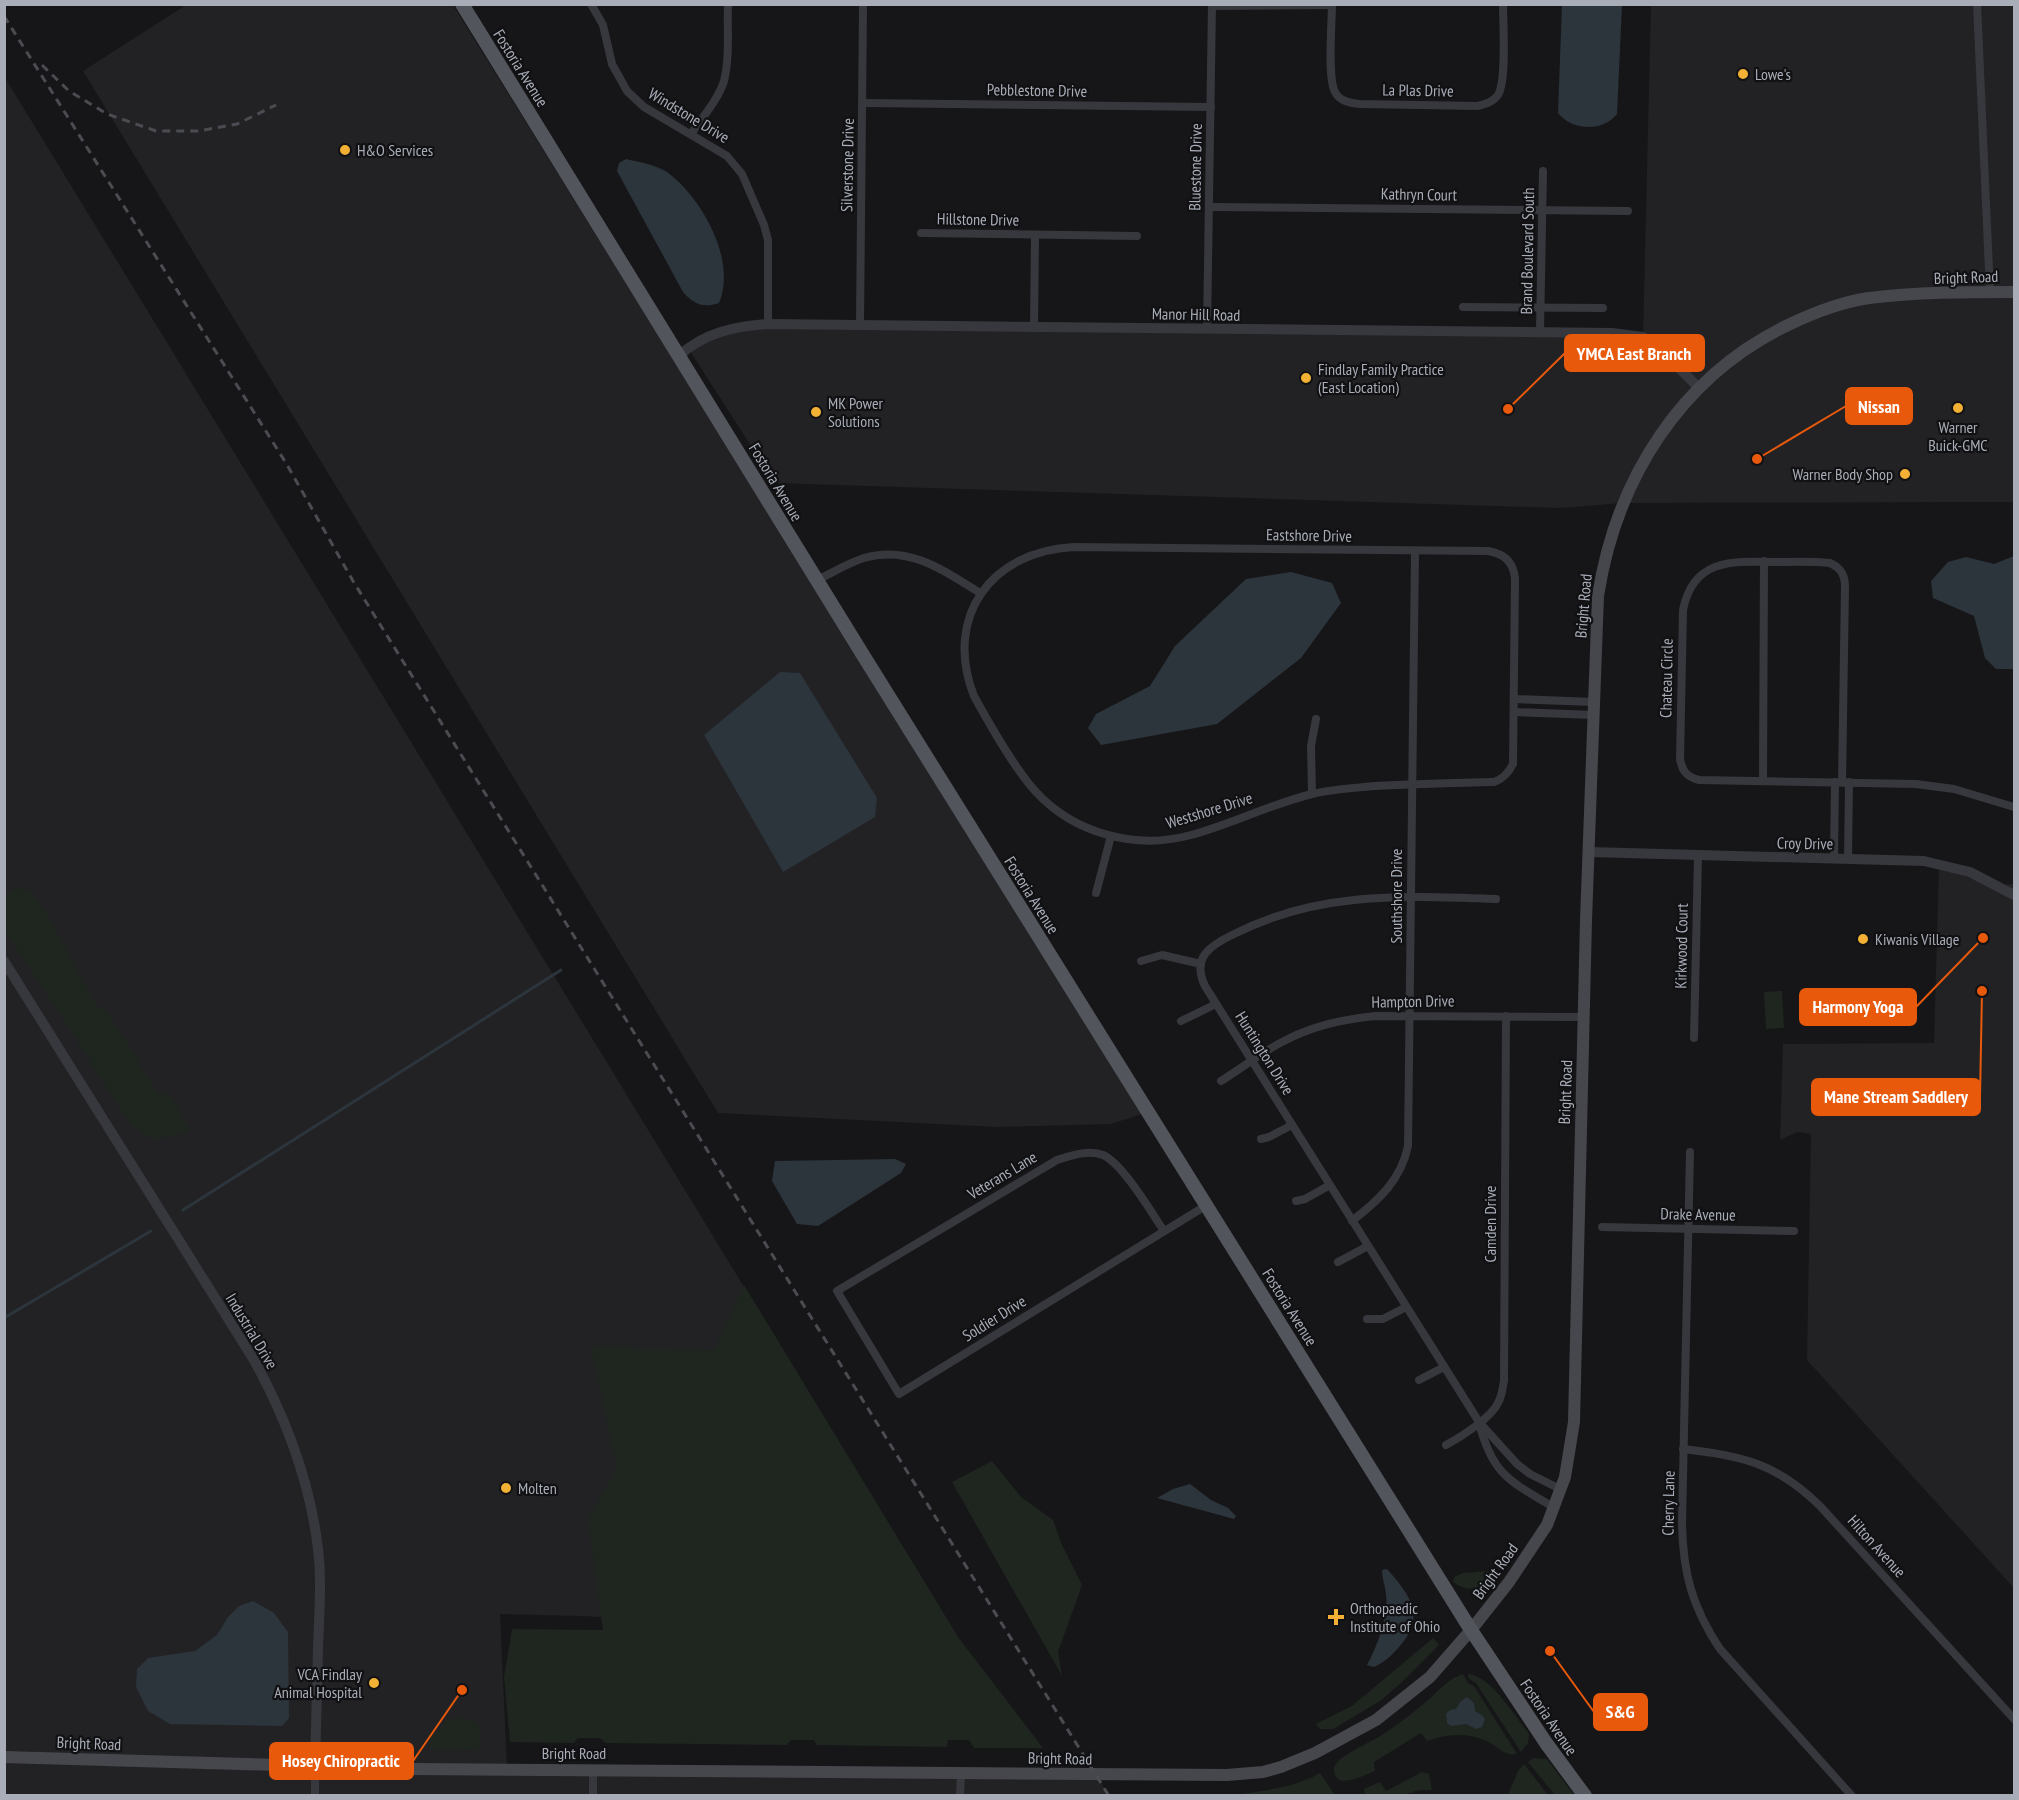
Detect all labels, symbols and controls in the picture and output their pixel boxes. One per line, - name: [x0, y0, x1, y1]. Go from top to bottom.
- street label: Fostoria Avenue: [489, 25, 553, 111]
- place label: Lowe's: [1755, 64, 1791, 84]
- marker: Lowe's: [1736, 67, 1750, 81]
- street label: Pebblestone Drive: [987, 79, 1087, 101]
- street label: La Plas Drive: [1382, 79, 1454, 101]
- street label: Windstone Drive: [645, 83, 733, 147]
- street label: Silverstone Drive: [836, 118, 858, 212]
- street label: Bluestone Drive: [1184, 123, 1206, 211]
- place label: H&O Services: [357, 140, 433, 160]
- marker: H&O Services: [338, 143, 352, 157]
- street label: Kathryn Court: [1381, 183, 1458, 205]
- street label: Brand Boulevard South: [1516, 188, 1538, 314]
- street label: Hillstone Drive: [937, 208, 1019, 230]
- street label: Bright Road: [1933, 266, 1999, 288]
- street label: Manor Hill Road: [1152, 303, 1240, 325]
- callout: YMCA East Branch: [1565, 335, 1704, 371]
- text: YMCA East Branch: [1576, 342, 1691, 365]
- place label: Findlay Family Practice (East Location): [1318, 359, 1444, 397]
- marker: Findlay Family Practice (East Location): [1299, 371, 1313, 385]
- callout: Nissan: [1846, 388, 1912, 424]
- place label: MK Power Solutions: [828, 393, 884, 431]
- text: Nissan: [1858, 395, 1900, 418]
- marker: Warner Buick-GMC: [1951, 401, 1965, 415]
- marker: MK Power Solutions: [809, 405, 823, 419]
- place label: Warner Buick-GMC: [1928, 417, 1988, 455]
- street label: Fostoria Avenue: [745, 439, 807, 525]
- place label: Warner Body Shop: [1793, 464, 1893, 484]
- marker: Warner Body Shop: [1898, 467, 1912, 481]
- street label: Eastshore Drive: [1266, 524, 1352, 546]
- street label: Bright Road: [1570, 573, 1596, 639]
- street label: Chateau Circle: [1655, 638, 1677, 718]
- street label: Westshore Drive: [1163, 787, 1255, 833]
- street label: Croy Drive: [1777, 833, 1833, 853]
- street label: Southshore Drive: [1386, 849, 1406, 943]
- street label: Fostoria Avenue: [1000, 852, 1064, 938]
- street label: Kirkwood Court: [1670, 903, 1692, 989]
- place label: Kiwanis Village: [1875, 929, 1959, 949]
- marker: Kiwanis Village: [1856, 932, 1870, 946]
- callout: Harmony Yoga: [1800, 989, 1916, 1025]
- street label: Hampton Drive: [1371, 990, 1455, 1012]
- text: Harmony Yoga: [1813, 995, 1903, 1018]
- street label: Huntington Drive: [1231, 1007, 1299, 1099]
- street label: Bright Road: [1554, 1059, 1576, 1125]
- callout: Mane Stream Saddlery: [1812, 1079, 1980, 1115]
- text: Mane Stream Saddlery: [1824, 1085, 1969, 1108]
- street label: Veterans Lane: [963, 1147, 1040, 1204]
- street label: Camden Drive: [1480, 1186, 1500, 1262]
- street label: Drake Avenue: [1660, 1203, 1736, 1225]
- street label: Fostoria Avenue: [1258, 1264, 1322, 1350]
- street label: Industrial Drive: [222, 1289, 282, 1373]
- street label: Soldier Drive: [958, 1291, 1030, 1345]
- street label: Cherry Lane: [1657, 1470, 1679, 1536]
- place label: Molten: [518, 1478, 557, 1498]
- marker: Molten: [499, 1481, 513, 1495]
- street label: Hilton Avenue: [1844, 1511, 1910, 1581]
- street label: Bright Road: [1468, 1539, 1522, 1603]
- place label: Orthopaedic Institute of Ohio: [1350, 1598, 1440, 1636]
- marker: Orthopaedic Institute of Ohio: [1327, 1608, 1345, 1626]
- place label: VCA Findlay Animal Hospital: [274, 1664, 362, 1702]
- street label: Fostoria Avenue: [1516, 1675, 1582, 1759]
- marker: VCA Findlay Animal Hospital: [367, 1676, 381, 1690]
- callout: S&G: [1594, 1694, 1647, 1730]
- text: S&G: [1605, 1700, 1635, 1723]
- street label: Bright Road: [56, 1732, 122, 1754]
- callout: Hosey Chiropractic: [270, 1743, 413, 1779]
- street label: Bright Road: [542, 1743, 606, 1763]
- street label: Bright Road: [1028, 1747, 1092, 1769]
- text: Hosey Chiropractic: [282, 1749, 401, 1772]

